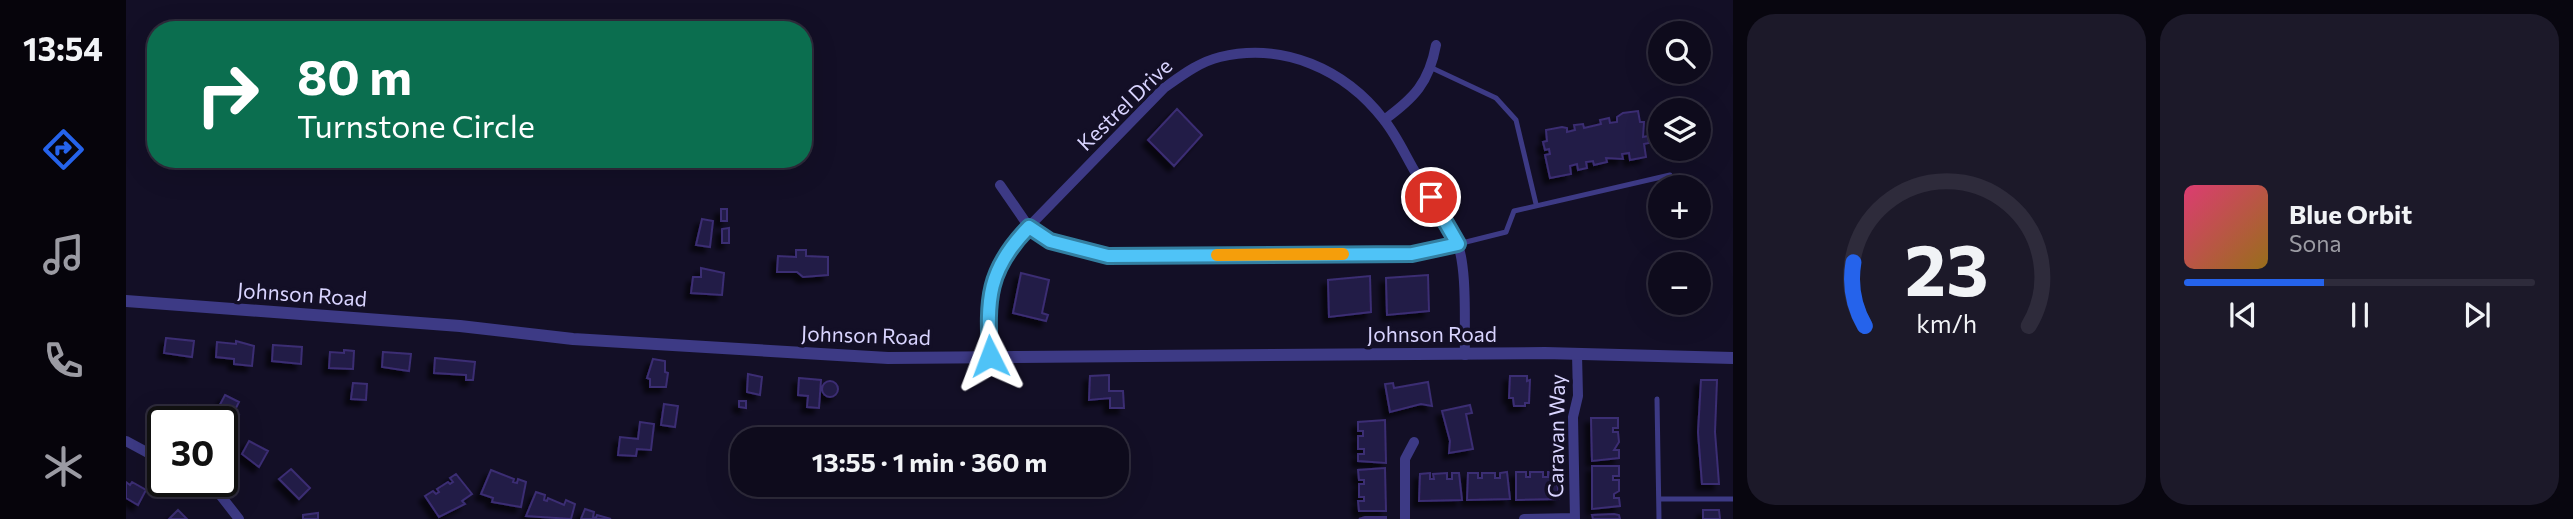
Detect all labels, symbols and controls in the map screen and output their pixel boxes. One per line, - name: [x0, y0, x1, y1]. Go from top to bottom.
- map controls: [1648, 21, 1711, 315]
- button: search: [1648, 21, 1711, 84]
- text: 13:54: [23, 28, 103, 68]
- text: 80 m: [297, 45, 412, 105]
- icon: right: [182, 49, 273, 140]
- street label: Kestrel Drive: [1071, 53, 1176, 155]
- button: layers: [1648, 98, 1711, 161]
- text: Turnstone Circle: [297, 105, 535, 145]
- icon: directions: [39, 125, 88, 174]
- pin: [1401, 167, 1461, 227]
- button: +: [1648, 175, 1711, 238]
- icon: arrive: [1412, 178, 1450, 216]
- text: Blue Orbit: [2289, 198, 2412, 229]
- text: 23: [1905, 222, 1988, 311]
- text: Sona: [2289, 229, 2341, 257]
- icon: music: [39, 230, 88, 279]
- button: −: [1648, 252, 1711, 315]
- street label: Johnson Road: [236, 277, 368, 311]
- icon: previous: [2224, 296, 2262, 334]
- icon: pause: [2341, 296, 2379, 334]
- icon: next: [2458, 296, 2496, 334]
- text: km/h: [1916, 307, 1977, 337]
- position arrow: [953, 319, 1027, 393]
- street label: Johnson Road: [801, 320, 931, 349]
- street label: Johnson Road: [1367, 321, 1497, 346]
- icon: phone: [39, 336, 88, 385]
- street label: Caravan Way: [1542, 374, 1569, 498]
- speed limit sign: 30: [147, 406, 238, 497]
- icon: climate: [39, 442, 88, 491]
- text: 13:55 · 1 min · 360 m: [812, 446, 1047, 477]

